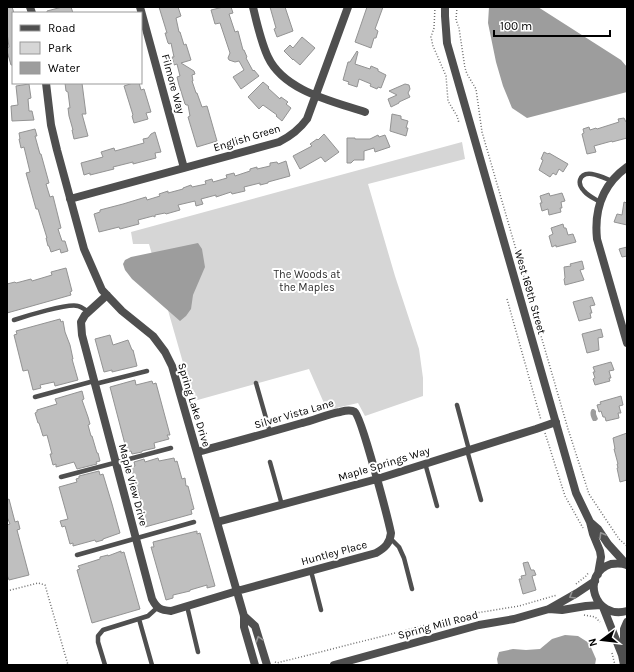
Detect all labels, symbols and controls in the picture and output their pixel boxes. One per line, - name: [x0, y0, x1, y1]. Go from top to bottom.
- legend: [12, 12, 142, 84]
- scale bar: [494, 12, 610, 38]
- text: 100 m: [500, 19, 532, 33]
- text: Road: [48, 21, 76, 35]
- text: Park: [48, 41, 73, 55]
- street label: Filmore Way: [159, 53, 187, 115]
- text: Water: [48, 61, 81, 75]
- street label: English Green: [212, 122, 282, 154]
- street label: West 169th Street: [512, 248, 548, 336]
- park label: The Woods at the Maples: [273, 268, 341, 294]
- street label: Spring Lake Drive: [175, 361, 213, 449]
- street label: Silver Vista Lane: [253, 396, 336, 432]
- street label: Maple View Drive: [116, 442, 150, 528]
- street label: Maple Springs Way: [336, 444, 432, 484]
- one-way arrow: [599, 532, 606, 539]
- street label: Huntley Place: [300, 538, 369, 568]
- one-way arrow: [569, 591, 576, 598]
- street label: Spring Mill Road: [396, 608, 480, 642]
- north arrow: [582, 620, 622, 660]
- one-way arrow: [255, 635, 264, 642]
- text: N: [586, 637, 600, 648]

